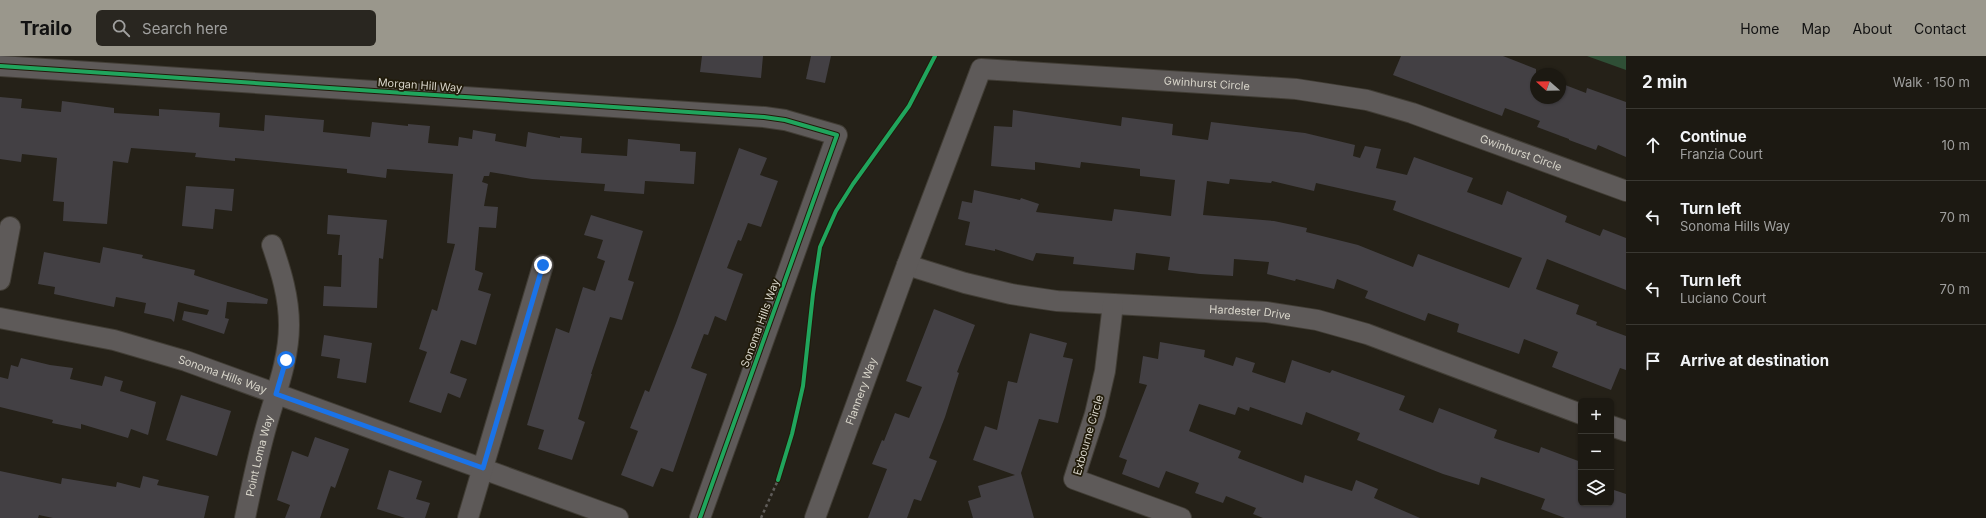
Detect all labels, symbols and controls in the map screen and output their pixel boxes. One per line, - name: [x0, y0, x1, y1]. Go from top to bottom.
- search box: [96, 10, 376, 46]
- text: Trailo: [20, 17, 72, 40]
- icon: search: [110, 17, 132, 39]
- text: Search here: [142, 19, 228, 38]
- text: Home: [1740, 20, 1779, 37]
- text: Map: [1801, 20, 1831, 37]
- text: About: [1853, 20, 1892, 37]
- text: Contact: [1914, 20, 1966, 37]
- north arrow: [1530, 68, 1566, 104]
- text: 2 min: [1642, 72, 1687, 92]
- street label: Gwinhurst Circle: [1163, 74, 1250, 93]
- text: Walk · 150 m: [1893, 74, 1970, 90]
- street label: Morgan Hill Way: [377, 75, 463, 95]
- text: Continue: [1680, 127, 1747, 146]
- street label: Gwinhurst Circle: [1478, 131, 1564, 174]
- icon: ahead: [1642, 134, 1664, 156]
- text: 10 m: [1941, 137, 1970, 153]
- text: Franzia Court: [1680, 146, 1763, 162]
- text: Turn left: [1680, 199, 1741, 218]
- icon: left: [1642, 206, 1664, 228]
- text: 70 m: [1940, 209, 1970, 225]
- text: Sonoma Hills Way: [1680, 218, 1790, 234]
- route end: [534, 256, 552, 274]
- text: Turn left: [1680, 271, 1741, 290]
- street label: Sonoma Hills Way: [737, 277, 783, 369]
- icon: left: [1642, 278, 1664, 300]
- text: 70 m: [1940, 281, 1970, 297]
- text: Luciano Court: [1680, 290, 1766, 306]
- street label: Hardester Drive: [1209, 302, 1292, 323]
- icon: arrive: [1642, 350, 1664, 372]
- route start: [277, 351, 295, 369]
- text: Arrive at destination: [1680, 351, 1829, 370]
- street label: Sonoma Hills Way: [177, 352, 269, 397]
- street label: Flannery Way: [842, 355, 880, 427]
- street label: Exbourne Circle: [1070, 393, 1106, 477]
- map controls: [1578, 398, 1614, 506]
- button: +: [1578, 398, 1614, 434]
- street label: Point Loma Way: [243, 413, 276, 498]
- button: −: [1578, 434, 1614, 470]
- button: layers: [1578, 470, 1614, 506]

